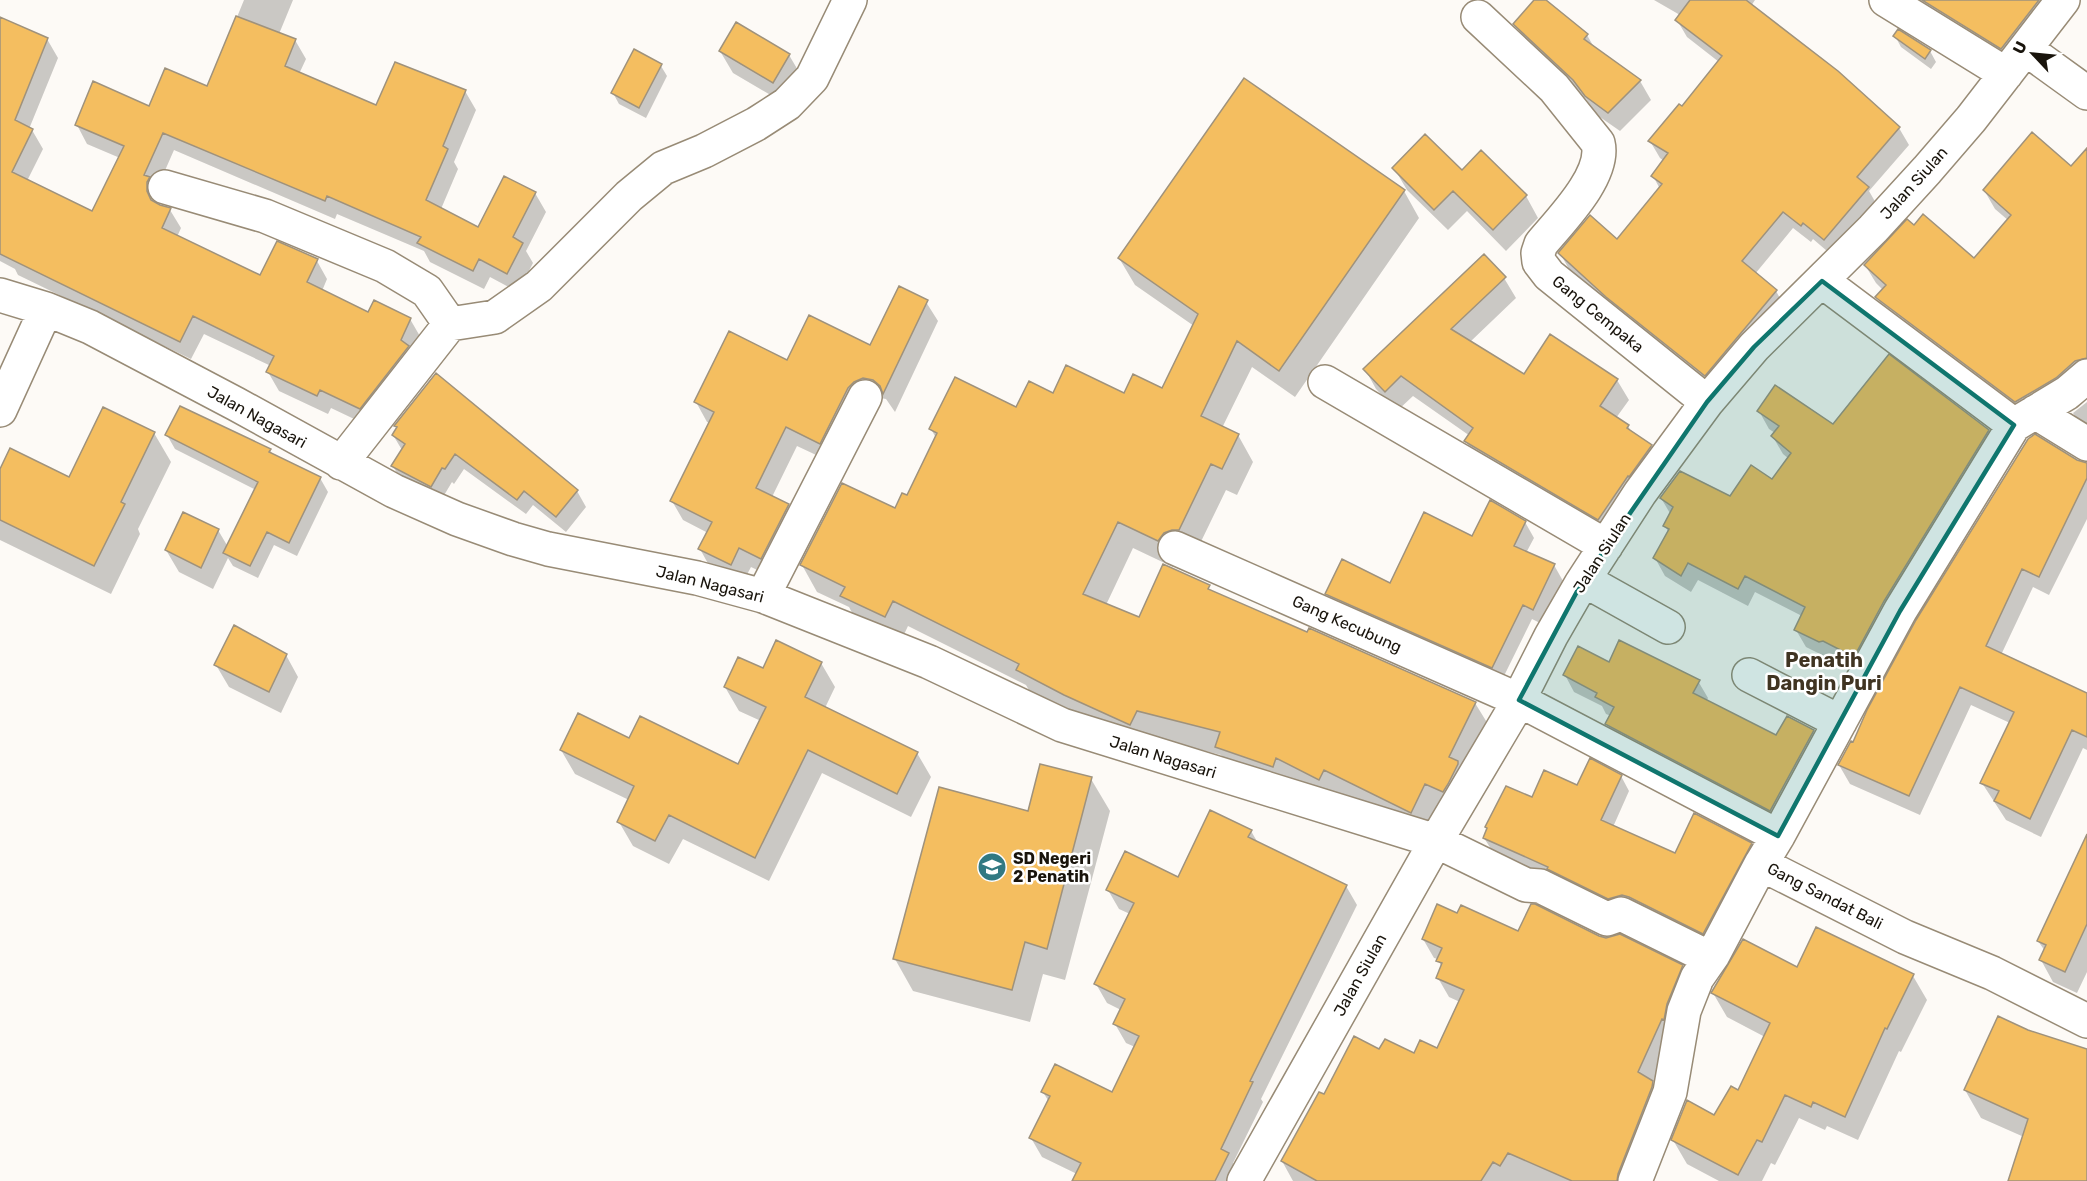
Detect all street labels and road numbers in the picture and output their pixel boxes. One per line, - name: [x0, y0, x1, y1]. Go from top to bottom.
- street label: Jalan Siulan: [1876, 143, 1952, 223]
- street label: Gang Cempaka: [1548, 271, 1648, 357]
- street label: Jalan Nagasari: [204, 382, 310, 452]
- street label: Jalan Siulan: [1569, 510, 1635, 596]
- street label: Jalan Nagasari: [654, 561, 766, 607]
- street label: Gang Kecubung: [1289, 591, 1405, 657]
- street label: Jalan Nagasari: [1107, 732, 1219, 782]
- street label: Gang Sandat Bali: [1764, 859, 1886, 933]
- street label: Jalan Siulan: [1330, 931, 1390, 1019]

